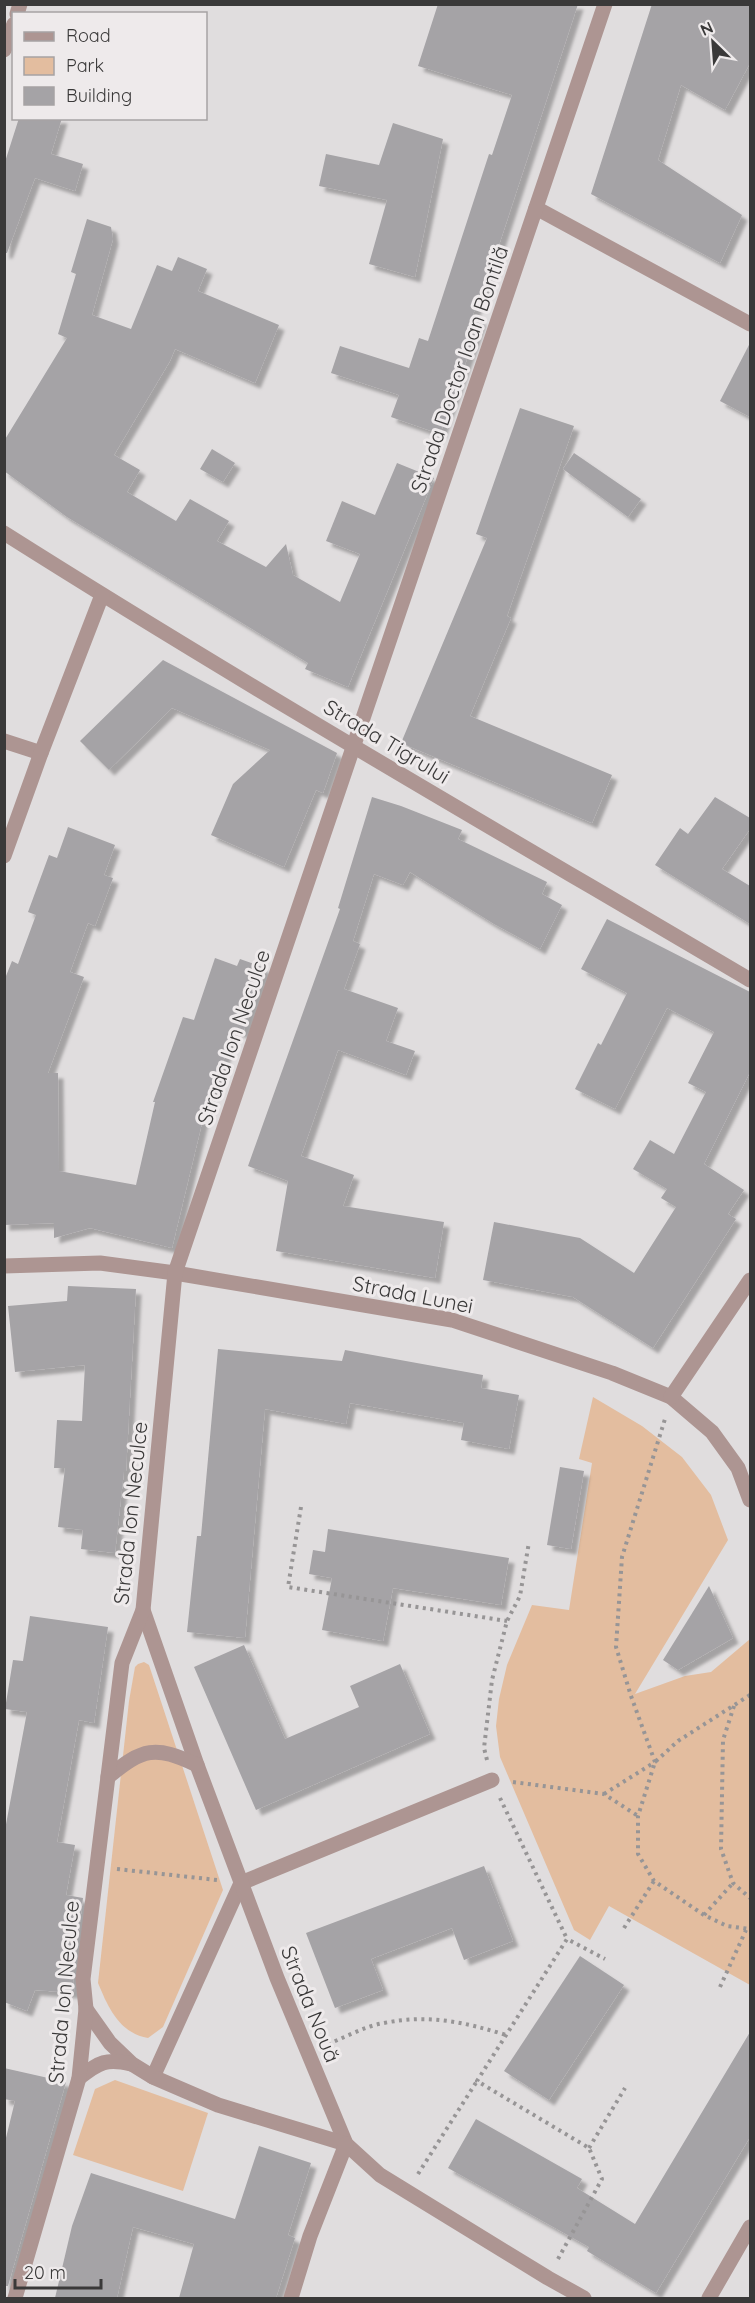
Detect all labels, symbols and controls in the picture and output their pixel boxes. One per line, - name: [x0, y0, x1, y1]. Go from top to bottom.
- legend: [12, 12, 207, 120]
- north arrow: [683, 12, 743, 72]
- text: N: [697, 17, 716, 40]
- text: Road: [66, 24, 111, 47]
- text: Park: [66, 54, 104, 77]
- text: Building: [66, 84, 132, 107]
- street label: Strada Doctor Ioan Bontilă: [405, 242, 513, 496]
- street label: Strada Tigrului: [319, 693, 455, 789]
- street label: Strada Ion Neculce: [191, 946, 275, 1128]
- street label: Strada Lunei: [350, 1270, 476, 1318]
- street label: Strada Ion Neculce: [107, 1420, 153, 1606]
- street label: Strada Ion Neculce: [42, 1899, 84, 2085]
- street label: Strada Nouă: [276, 1942, 346, 2066]
- scale bar: [15, 2252, 100, 2290]
- text: 20 m: [24, 2261, 66, 2284]

